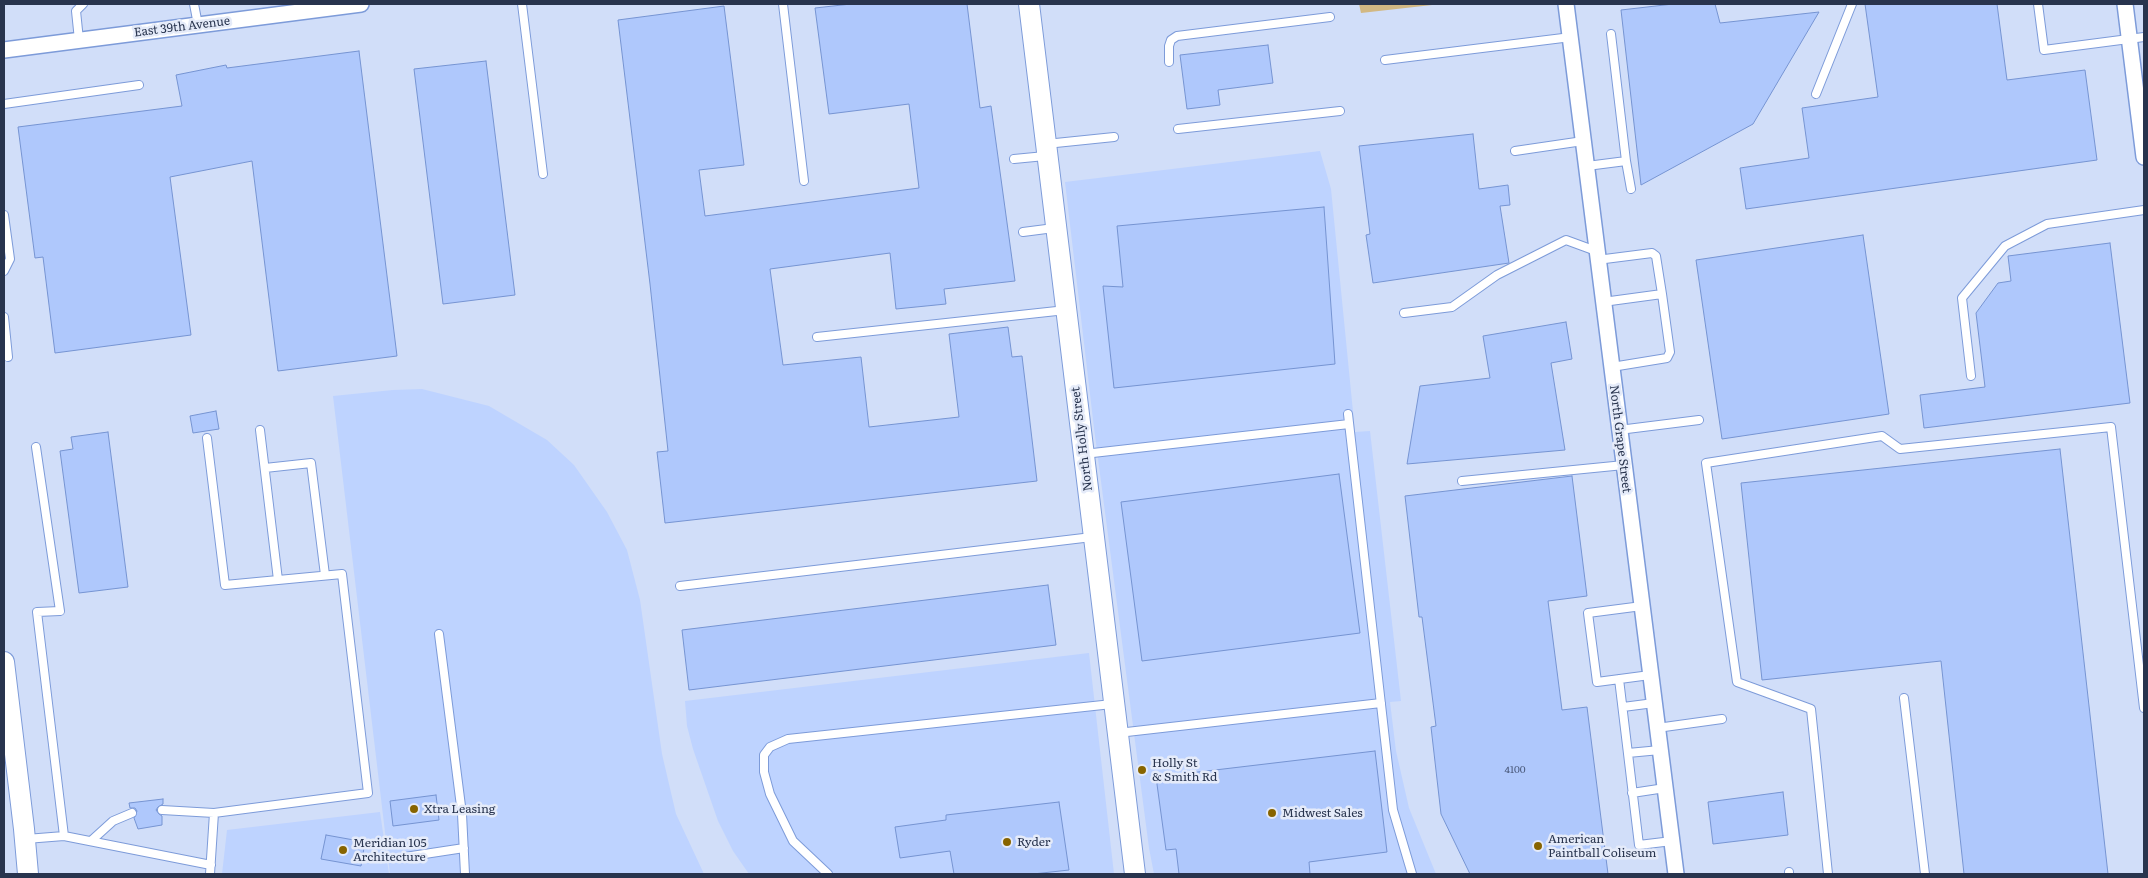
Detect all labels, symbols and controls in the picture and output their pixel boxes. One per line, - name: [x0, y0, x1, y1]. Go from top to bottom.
- street label: East 39th Avenue: [133, 14, 231, 40]
- street label: North Grape Street: [1606, 384, 1634, 494]
- street label: North Holly Street: [1068, 386, 1096, 492]
- place label: Holly St & Smith Rd: [1152, 756, 1217, 784]
- marker: Holly St & Smith Rd: [1136, 764, 1148, 776]
- house number: 4100: [1504, 764, 1526, 776]
- place label: Xtra Leasing: [424, 802, 496, 816]
- marker: Xtra Leasing: [408, 803, 420, 815]
- place label: Midwest Sales: [1282, 806, 1363, 820]
- marker: Midwest Sales: [1266, 807, 1278, 819]
- place label: American Paintball Coliseum: [1548, 832, 1656, 860]
- place label: Ryder: [1017, 835, 1050, 849]
- place label: Meridian 105 Architecture: [353, 836, 427, 864]
- marker: Ryder: [1001, 836, 1013, 848]
- marker: American Paintball Coliseum: [1532, 840, 1544, 852]
- marker: Meridian 105 Architecture: [337, 844, 349, 856]

